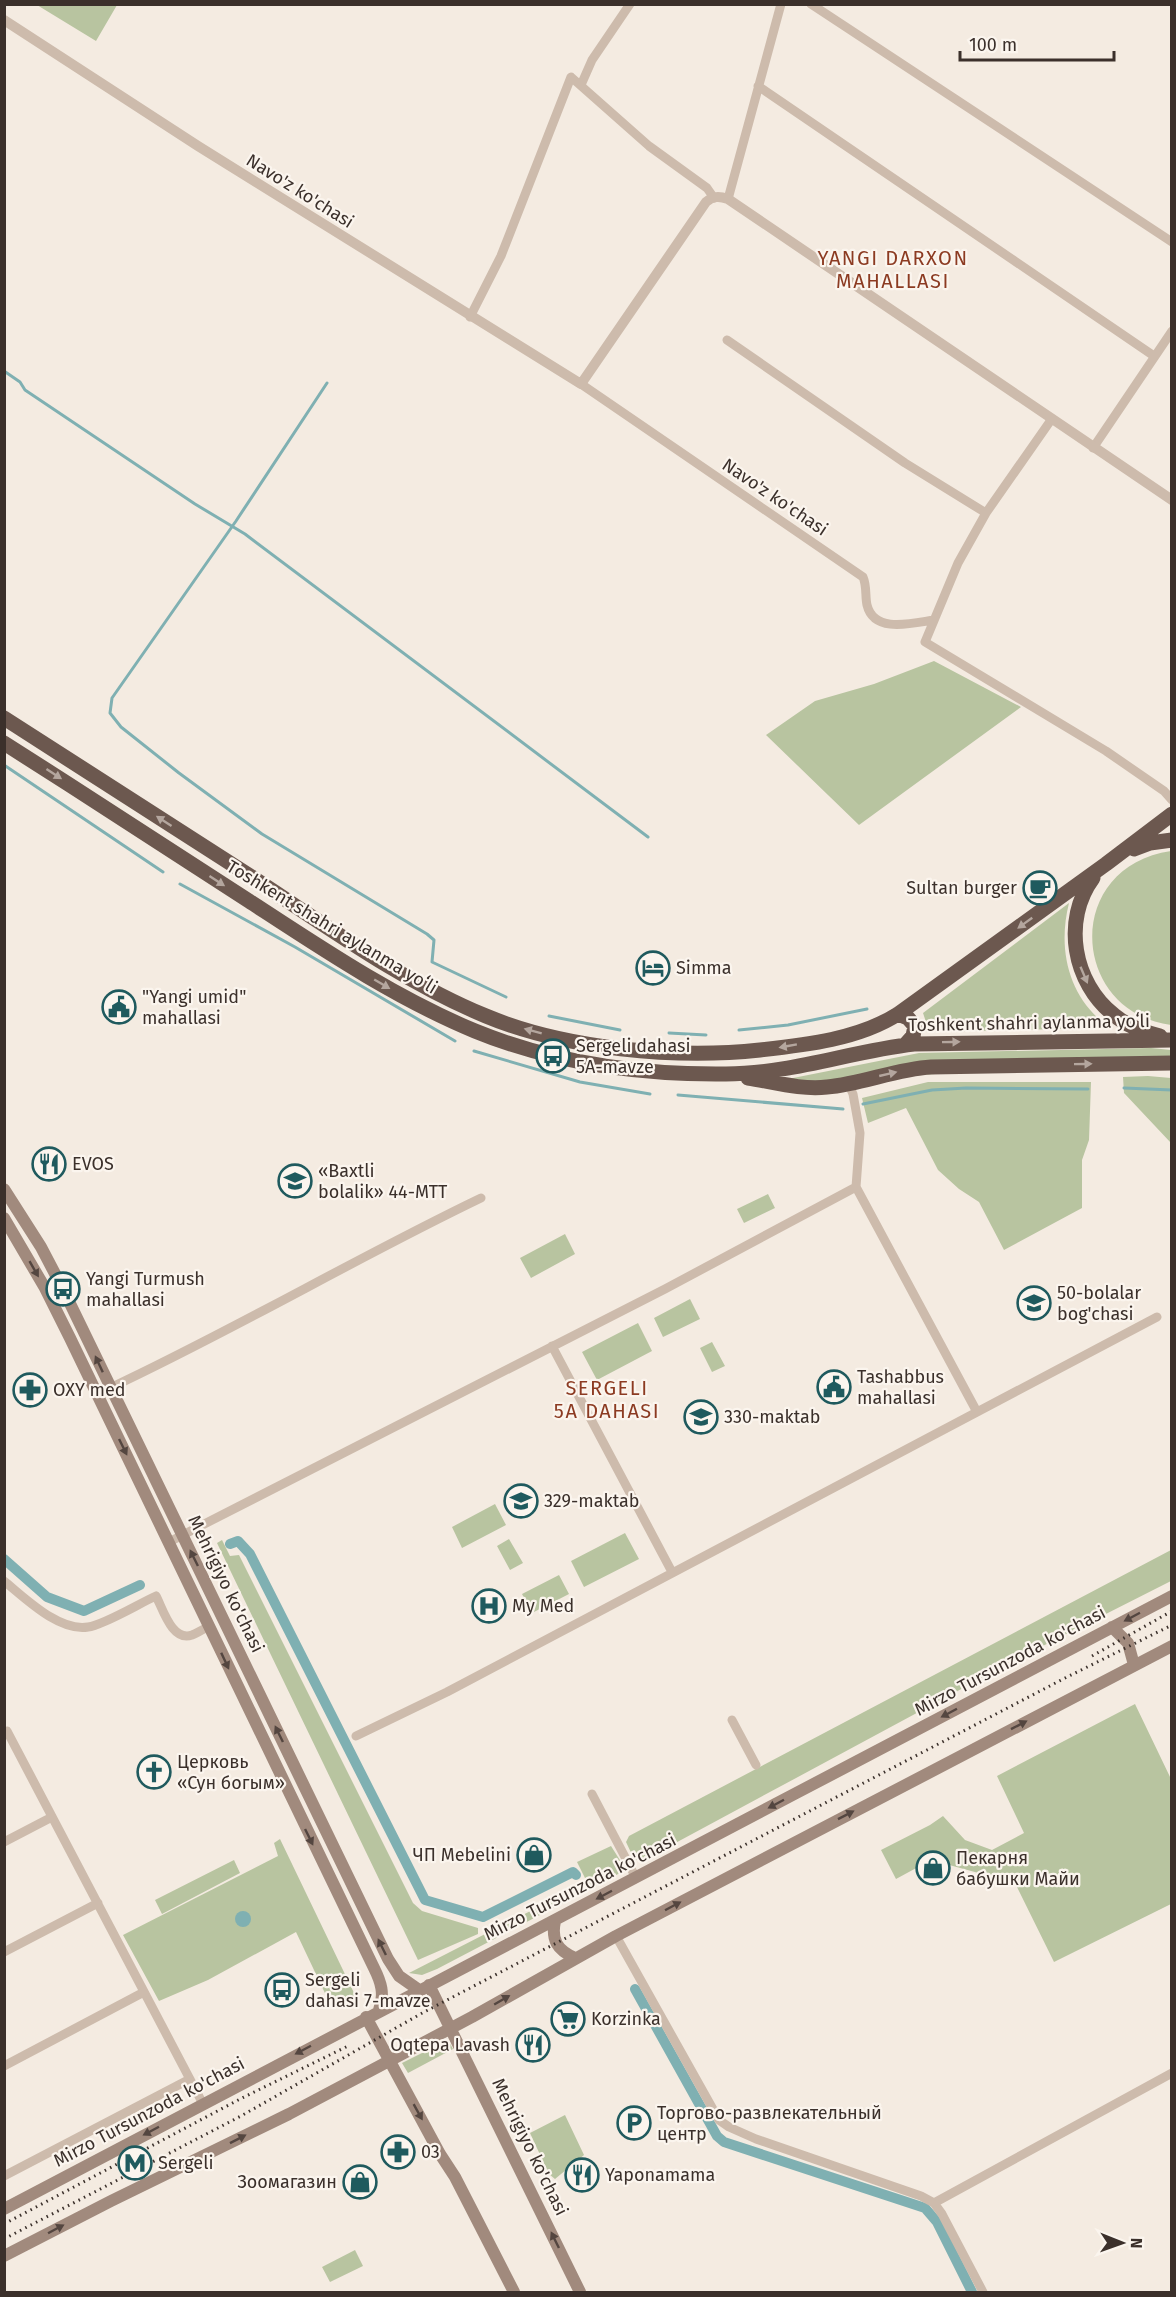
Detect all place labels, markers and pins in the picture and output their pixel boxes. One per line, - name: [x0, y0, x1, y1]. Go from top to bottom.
- cafe icon: Sultan burger: [1022, 870, 1058, 906]
- place label: Sultan burger: [906, 877, 1017, 899]
- hotel icon: Simma: [635, 950, 671, 986]
- place label: Simma: [676, 957, 732, 979]
- place label: "Yangi umid" mahallasi: [142, 986, 246, 1029]
- public building icon: "Yangi umid" mahallasi: [101, 989, 137, 1025]
- place label: Sergeli dahasi 5A-mavze: [576, 1035, 691, 1078]
- bus stop icon: Sergeli dahasi 5A-mavze: [535, 1038, 571, 1074]
- restaurant icon: EVOS: [31, 1146, 67, 1182]
- place label: EVOS: [72, 1153, 114, 1175]
- place label: «Baxtli bolalik» 44-MTT: [318, 1160, 448, 1203]
- school or university icon: «Baxtli bolalik» 44-MTT: [277, 1163, 313, 1199]
- place label: Yangi Turmush mahallasi: [86, 1268, 205, 1311]
- bus stop icon: Yangi Turmush mahallasi: [45, 1271, 81, 1307]
- place label: 50-bolalar bog'chasi: [1057, 1282, 1141, 1325]
- school or university icon: 50-bolalar bog'chasi: [1016, 1285, 1052, 1321]
- place label: Tashabbus mahallasi: [857, 1366, 944, 1409]
- public building icon: Tashabbus mahallasi: [816, 1369, 852, 1405]
- pharmacy icon: OXY med: [12, 1372, 48, 1408]
- place label: OXY med: [53, 1379, 126, 1401]
- school or university icon: 330-maktab: [683, 1399, 719, 1435]
- place label: 330-maktab: [724, 1406, 821, 1428]
- school or university icon: 329-maktab: [503, 1483, 539, 1519]
- place label: 329-maktab: [544, 1490, 640, 1512]
- hospital icon: My Med: [471, 1588, 507, 1624]
- place label: My Med: [512, 1595, 574, 1617]
- place label: Церковь «Сун богым»: [177, 1751, 285, 1794]
- church icon: Церковь «Сун богым»: [136, 1754, 172, 1790]
- shop icon: ЧП Mebelini: [516, 1837, 552, 1873]
- place label: ЧП Mebelini: [413, 1844, 511, 1866]
- place label: Пекарня бабушки Майи: [956, 1847, 1080, 1890]
- shop icon: Пекарня бабушки Майи: [915, 1850, 951, 1886]
- place label: Sergeli dahasi 7-mavze: [305, 1969, 431, 2012]
- bus stop icon: Sergeli dahasi 7-mavze: [264, 1972, 300, 2008]
- supermarket icon: Korzinka: [550, 2001, 586, 2037]
- place label: Korzinka: [591, 2008, 661, 2030]
- restaurant icon: Oqtepa Lavash: [515, 2027, 551, 2063]
- place label: Oqtepa Lavash: [390, 2034, 510, 2056]
- place label: Торгово-развлекательный центр: [657, 2102, 882, 2145]
- parking icon: Торгово-развлекательный центр: [616, 2105, 652, 2141]
- pharmacy icon: 03: [380, 2134, 416, 2170]
- place label: 03: [421, 2141, 440, 2163]
- metro station icon: Sergeli: [117, 2145, 153, 2181]
- place label: Sergeli: [158, 2152, 214, 2174]
- restaurant icon: Yaponamama: [564, 2157, 600, 2193]
- shop icon: Зоомагазин: [342, 2164, 378, 2200]
- place label: Yaponamama: [605, 2164, 715, 2186]
- place label: Зоомагазин: [237, 2171, 337, 2193]

